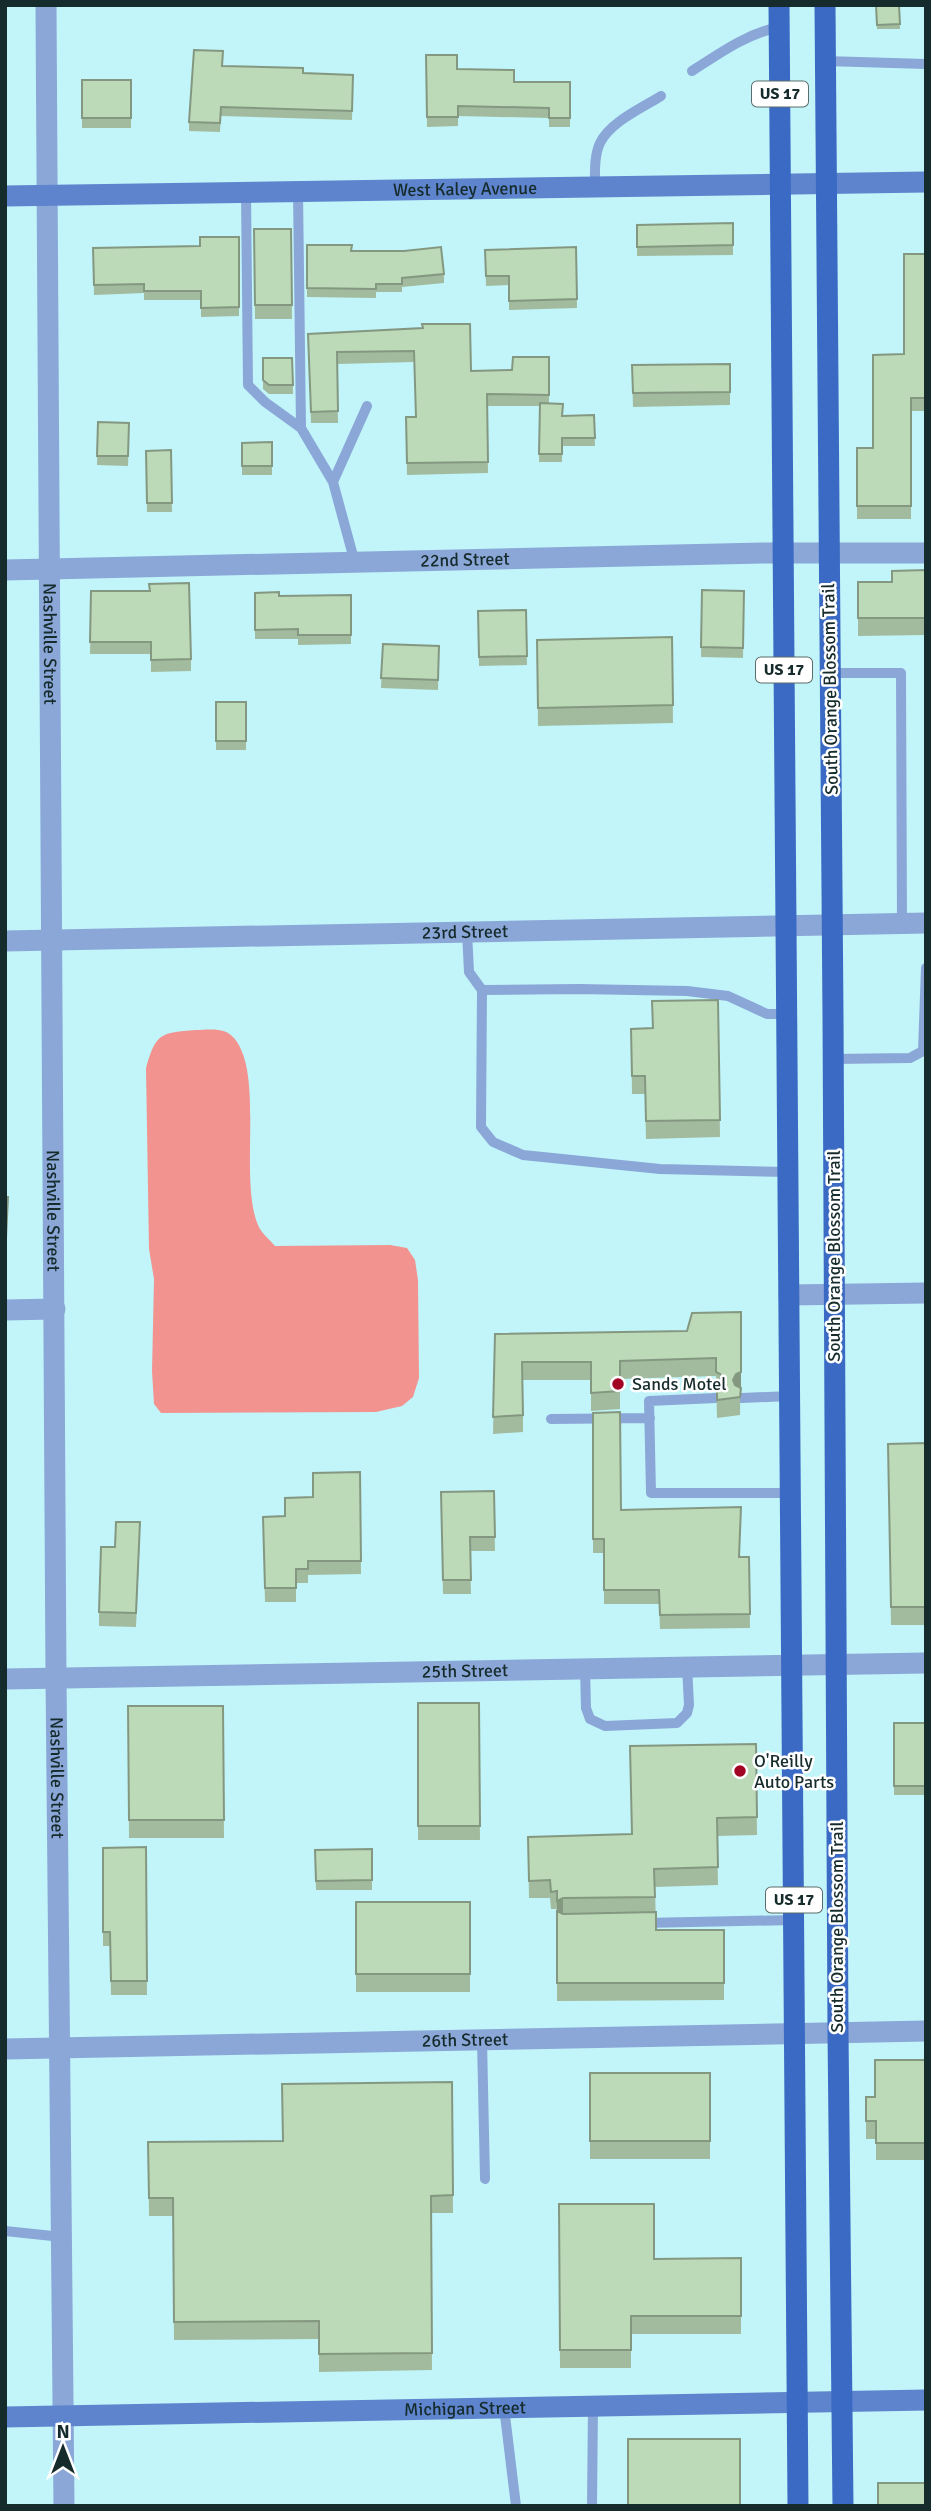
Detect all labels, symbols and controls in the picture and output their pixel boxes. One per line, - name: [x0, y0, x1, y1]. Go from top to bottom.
- road number: US 17: [752, 82, 808, 106]
- street label: West Kaley Avenue: [393, 177, 537, 201]
- street label: 22nd Street: [420, 548, 510, 572]
- street label: Nashville Street: [38, 583, 61, 705]
- street label: South Orange Blossom Trail: [817, 583, 843, 795]
- road number: US 17: [756, 657, 812, 682]
- street label: 23rd Street: [422, 920, 508, 944]
- street label: Nashville Street: [42, 1150, 65, 1272]
- street label: South Orange Blossom Trail: [823, 1150, 845, 1362]
- place label: Sands Motel: [632, 1373, 726, 1395]
- marker: Sands Motel: [610, 1376, 626, 1392]
- street label: 25th Street: [421, 1659, 508, 1683]
- street label: Nashville Street: [45, 1717, 69, 1839]
- place label: O'Reilly Auto Parts: [754, 1750, 834, 1793]
- marker: O'Reilly Auto Parts: [732, 1763, 748, 1779]
- street label: South Orange Blossom Trail: [826, 1821, 848, 2033]
- road number: US 17: [766, 1888, 822, 1912]
- street label: 26th Street: [421, 2028, 508, 2052]
- street label: Michigan Street: [404, 2396, 526, 2421]
- north arrow: [28, 2413, 98, 2483]
- text: N: [56, 2420, 70, 2444]

